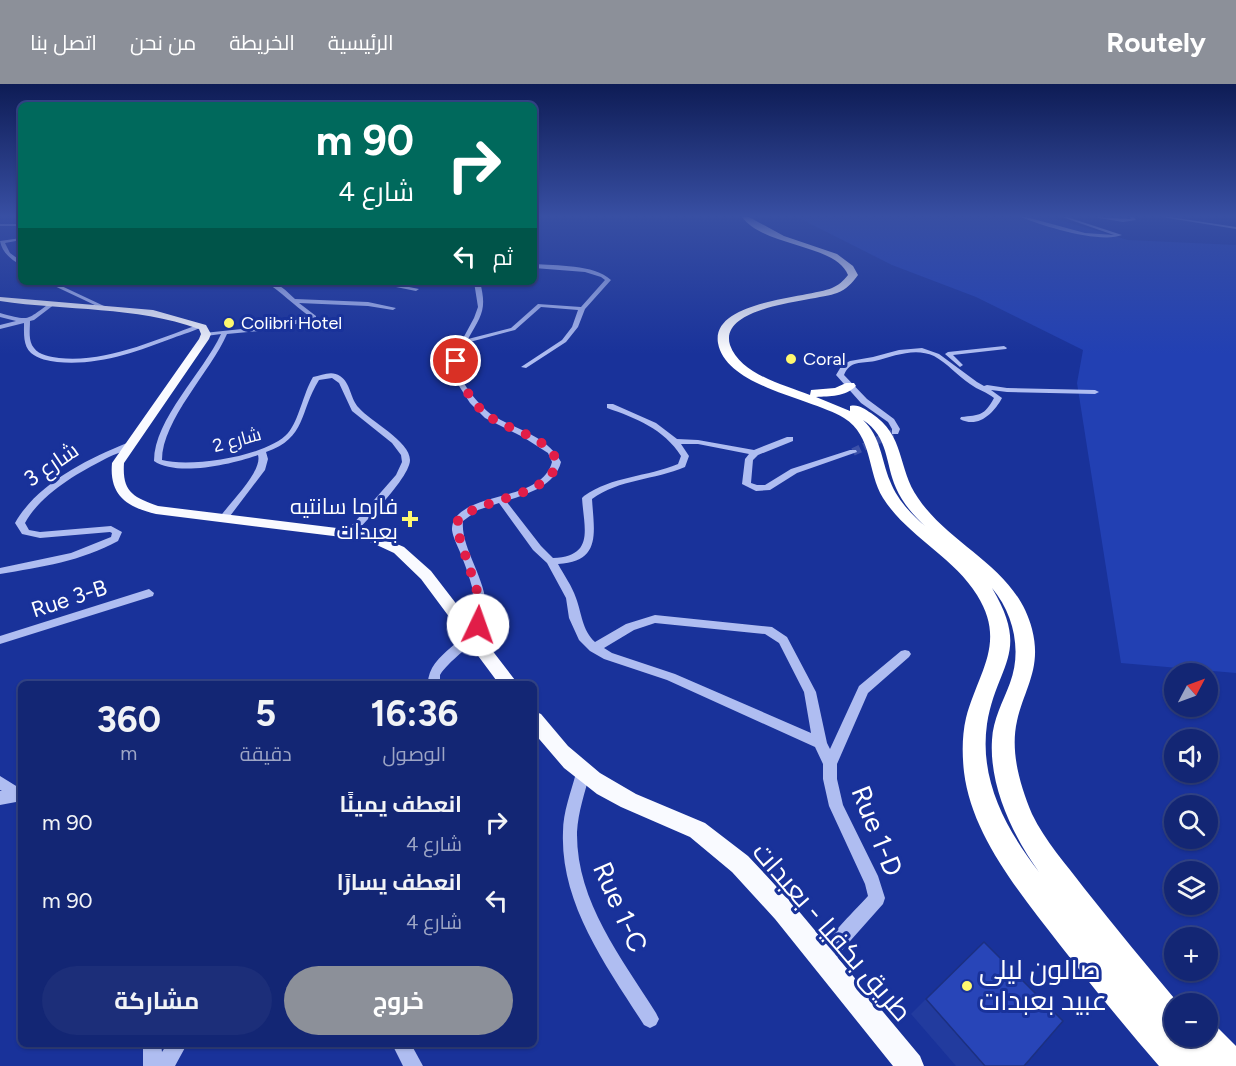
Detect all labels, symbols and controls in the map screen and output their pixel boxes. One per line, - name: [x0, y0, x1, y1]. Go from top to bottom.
- text: Routely: [1106, 25, 1206, 59]
- text: اتصل بنا: [30, 30, 97, 55]
- text: من نحن: [130, 30, 196, 55]
- text: الخريطة: [229, 30, 295, 55]
- text: الرئيسية: [328, 30, 394, 55]
- text: 90 m: [316, 115, 414, 166]
- icon: right: [435, 126, 513, 204]
- text: شارع 4: [338, 175, 414, 208]
- icon: left: [448, 240, 481, 273]
- text: ثم: [493, 244, 513, 271]
- place label: Colibri Hotel: [241, 312, 342, 334]
- marker: Colibri Hotel: [222, 316, 236, 330]
- pin: [430, 335, 481, 386]
- icon: arrive: [439, 344, 472, 377]
- place label: Coral: [803, 348, 846, 370]
- marker: Coral: [784, 352, 798, 366]
- street label: شارع 2: [210, 423, 264, 458]
- street label: شارع 3: [19, 436, 84, 493]
- place label: فارما سانتيه بعبدات: [290, 493, 398, 545]
- marker: فارما سانتيه بعبدات: [403, 512, 417, 526]
- street label: Rue 3-B: [28, 574, 110, 623]
- position arrow: [446, 593, 510, 657]
- north arrow: [1164, 663, 1218, 717]
- map controls: [1164, 663, 1218, 1047]
- text: 5: [255, 692, 276, 735]
- text: 16:36: [370, 692, 458, 735]
- text: 360: [97, 698, 161, 741]
- button: sound: [1164, 729, 1218, 783]
- text: m: [120, 741, 137, 765]
- text: دقيقة: [240, 742, 292, 766]
- text: الوصول: [383, 742, 446, 766]
- street label: Rue 1-D: [844, 781, 910, 881]
- text: انعطف يمينًا: [339, 791, 462, 818]
- button: search: [1164, 795, 1218, 849]
- icon: right: [480, 806, 513, 839]
- text: 90 m: [42, 809, 93, 836]
- text: شارع 4: [406, 832, 462, 856]
- street label: طريق بكفيا - بعبدات: [746, 835, 919, 1028]
- street label: Rue 1-C: [586, 857, 655, 957]
- button: layers: [1164, 861, 1218, 915]
- text: انعطف يسارًا: [337, 869, 462, 896]
- icon: left: [480, 884, 513, 917]
- text: 90 m: [42, 887, 93, 914]
- text: شارع 4: [406, 910, 462, 934]
- button: +: [1164, 927, 1218, 981]
- place label: صالون ليلى عبيد بعبدات: [979, 953, 1107, 1017]
- button: مشاركة: [42, 966, 272, 1035]
- button: خروج: [284, 966, 513, 1035]
- marker: صالون ليلى عبيد بعبدات: [960, 979, 974, 993]
- button: −: [1164, 993, 1218, 1047]

